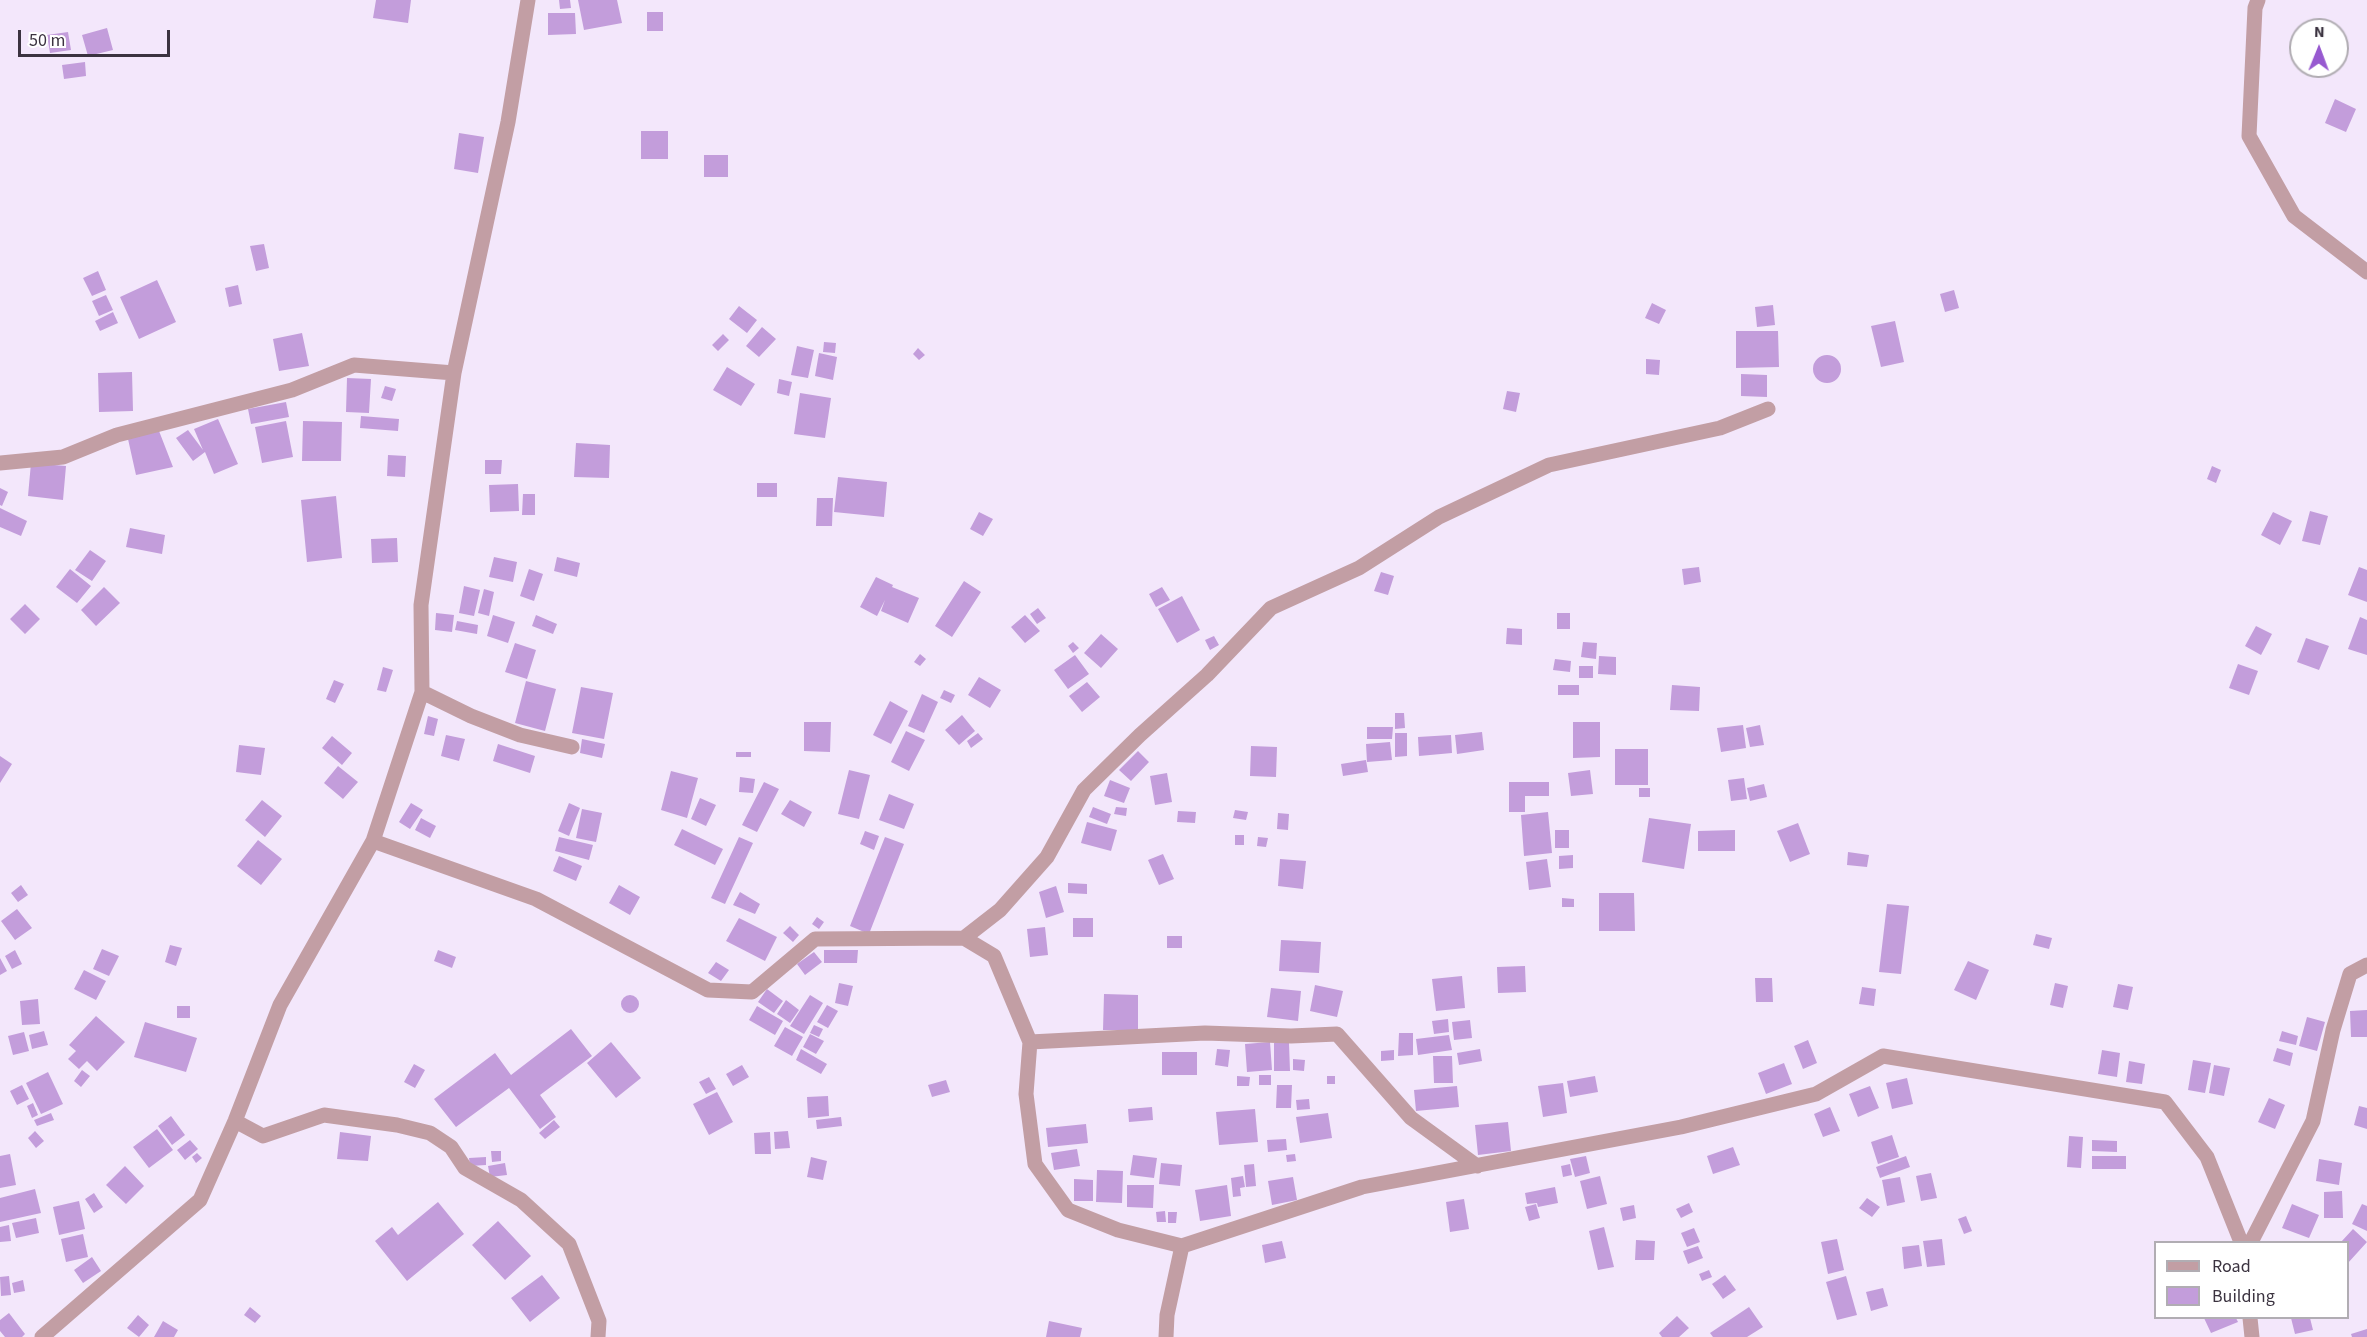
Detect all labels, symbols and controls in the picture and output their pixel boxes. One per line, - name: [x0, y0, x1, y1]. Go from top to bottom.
- scale bar: [21, 18, 172, 56]
- north arrow: [2289, 18, 2349, 78]
- text: N: [2314, 21, 2325, 43]
- text: 50 m: [29, 28, 65, 53]
- legend: [2154, 1241, 2349, 1319]
- text: Road: [2212, 1254, 2251, 1279]
- text: Building: [2212, 1284, 2275, 1309]

